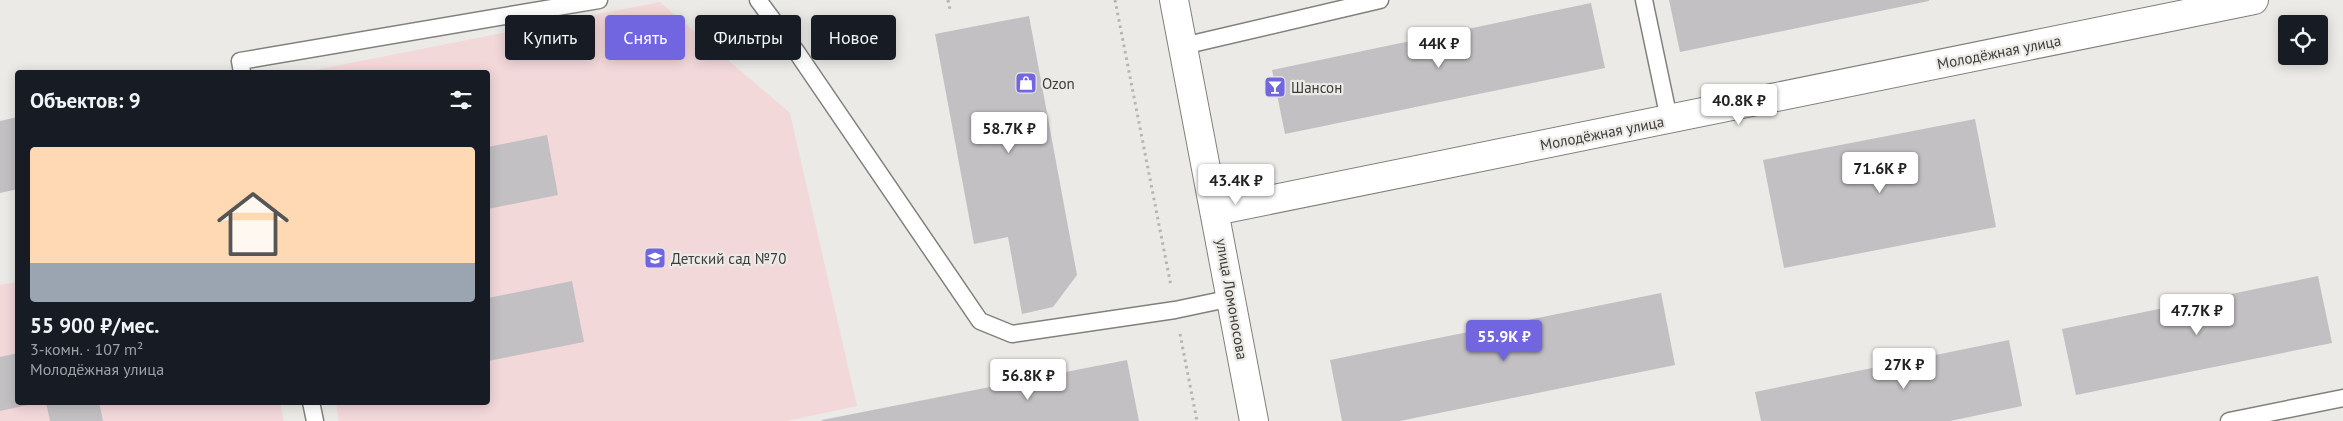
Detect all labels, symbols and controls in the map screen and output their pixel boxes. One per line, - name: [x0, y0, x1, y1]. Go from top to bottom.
- chip: Купить: [505, 15, 595, 60]
- chip: Снять: [605, 15, 685, 60]
- chip: Фильтры: [695, 15, 801, 60]
- chip: Новое: [811, 15, 896, 60]
- map controls: [2278, 15, 2328, 65]
- button: locate: [2278, 15, 2328, 65]
- pin: 44K ₽: [1404, 27, 1474, 69]
- street label: Молодёжная улица: [1935, 31, 2063, 73]
- text: 44K ₽: [1419, 33, 1459, 53]
- shop icon: Ozon: [1014, 71, 1038, 95]
- place label: Ozon: [1042, 74, 1075, 93]
- bar icon: Шансон: [1263, 75, 1287, 99]
- place label: Шансон: [1291, 78, 1342, 97]
- pin: 40.8K ₽: [1693, 84, 1785, 126]
- icon: filters: [447, 86, 475, 114]
- text: Объектов: 9: [30, 87, 141, 114]
- text: 40.8K ₽: [1712, 90, 1766, 110]
- pin: 58.7K ₽: [963, 112, 1055, 154]
- street label: Молодёжная улица: [1538, 112, 1666, 154]
- text: 58.7K ₽: [982, 118, 1036, 138]
- pin: 71.6K ₽: [1834, 152, 1926, 194]
- text: 71.6K ₽: [1853, 158, 1907, 178]
- pin: 43.4K ₽: [1190, 164, 1282, 206]
- text: 43.4K ₽: [1209, 170, 1263, 190]
- icon: home: [208, 179, 298, 269]
- street label: улица Ломоносова: [1212, 237, 1252, 361]
- school or university icon: Детский сад №70: [643, 246, 667, 270]
- place label: Детский сад №70: [671, 249, 786, 268]
- pin: 47.7K ₽: [2151, 294, 2243, 336]
- text: 47.7K ₽: [2171, 300, 2223, 320]
- text: 55 900 ₽/мес.: [30, 312, 159, 339]
- pin: 55.9K ₽: [1458, 320, 1550, 362]
- text: 55.9K ₽: [1477, 326, 1531, 346]
- text: 3-комн. · 107 m²: [30, 339, 143, 359]
- pin: 27K ₽: [1869, 348, 1939, 390]
- text: 27K ₽: [1884, 354, 1924, 374]
- pin: 56.8K ₽: [982, 358, 1074, 401]
- text: Молодёжная улица: [30, 359, 164, 379]
- text: 56.8K ₽: [1001, 365, 1055, 385]

